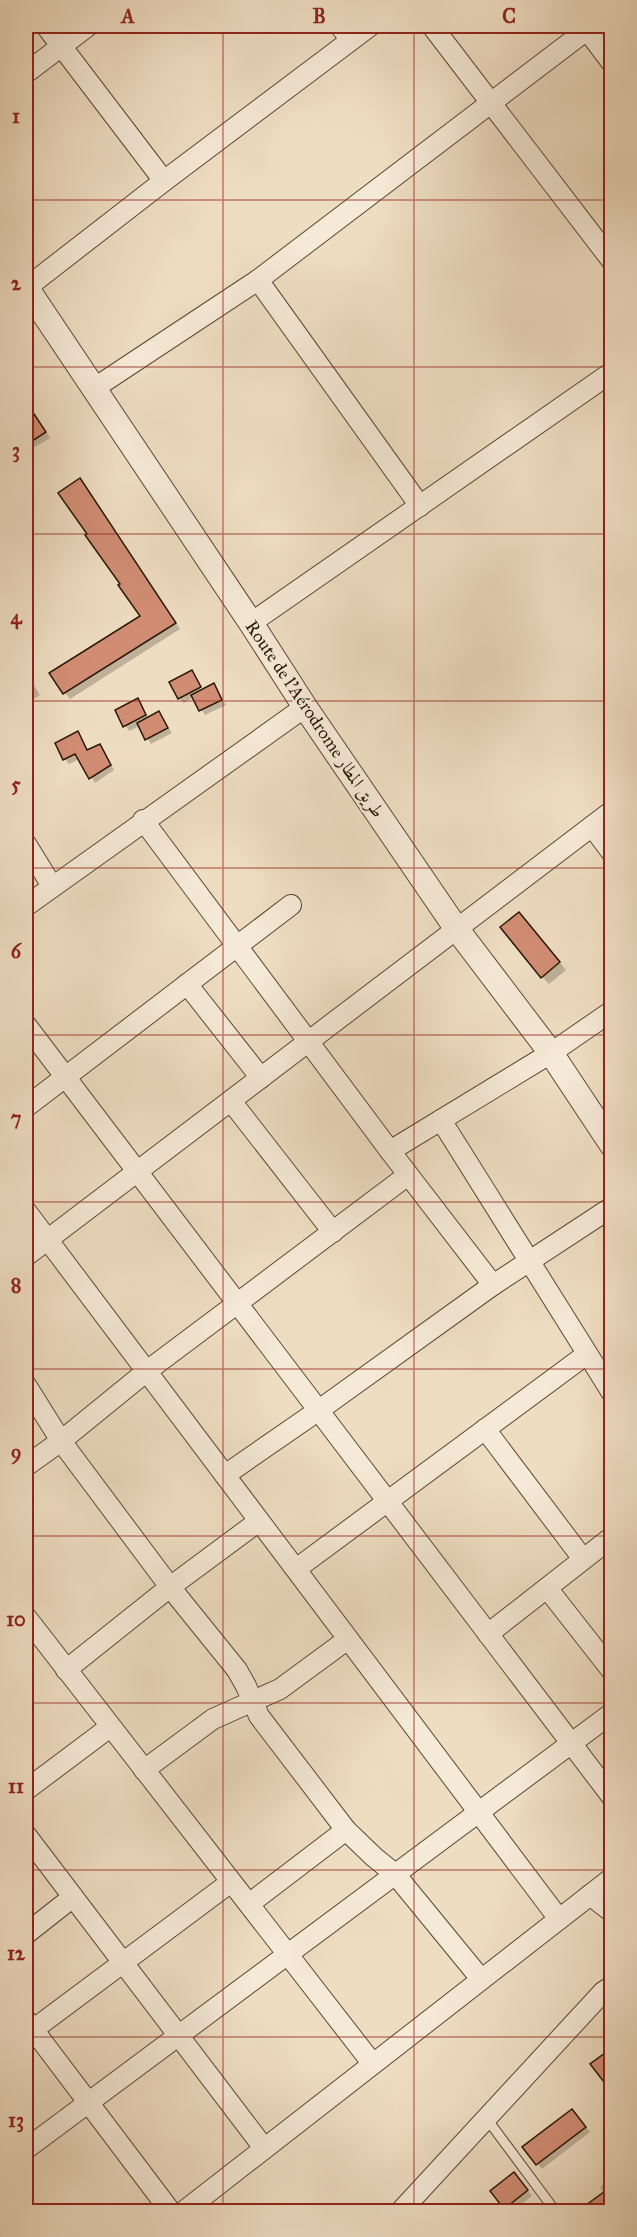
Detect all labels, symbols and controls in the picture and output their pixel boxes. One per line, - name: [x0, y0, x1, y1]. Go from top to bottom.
- text: A: [119, 4, 135, 28]
- text: B: [312, 4, 326, 28]
- text: C: [502, 4, 516, 28]
- text: 1: [12, 104, 20, 128]
- text: 2: [11, 271, 22, 295]
- text: 3: [12, 438, 20, 463]
- text: 4: [10, 605, 22, 630]
- street label: Route de l'Aérodrome طريق المطار: [240, 616, 389, 822]
- text: 5: [11, 772, 21, 796]
- text: 6: [11, 939, 23, 963]
- text: 7: [11, 1106, 22, 1130]
- text: 8: [11, 1273, 21, 1297]
- text: 9: [11, 1440, 21, 1465]
- text: 10: [6, 1607, 26, 1631]
- text: 11: [8, 1774, 24, 1798]
- text: 12: [7, 1941, 26, 1965]
- text: 13: [8, 2108, 24, 2133]

